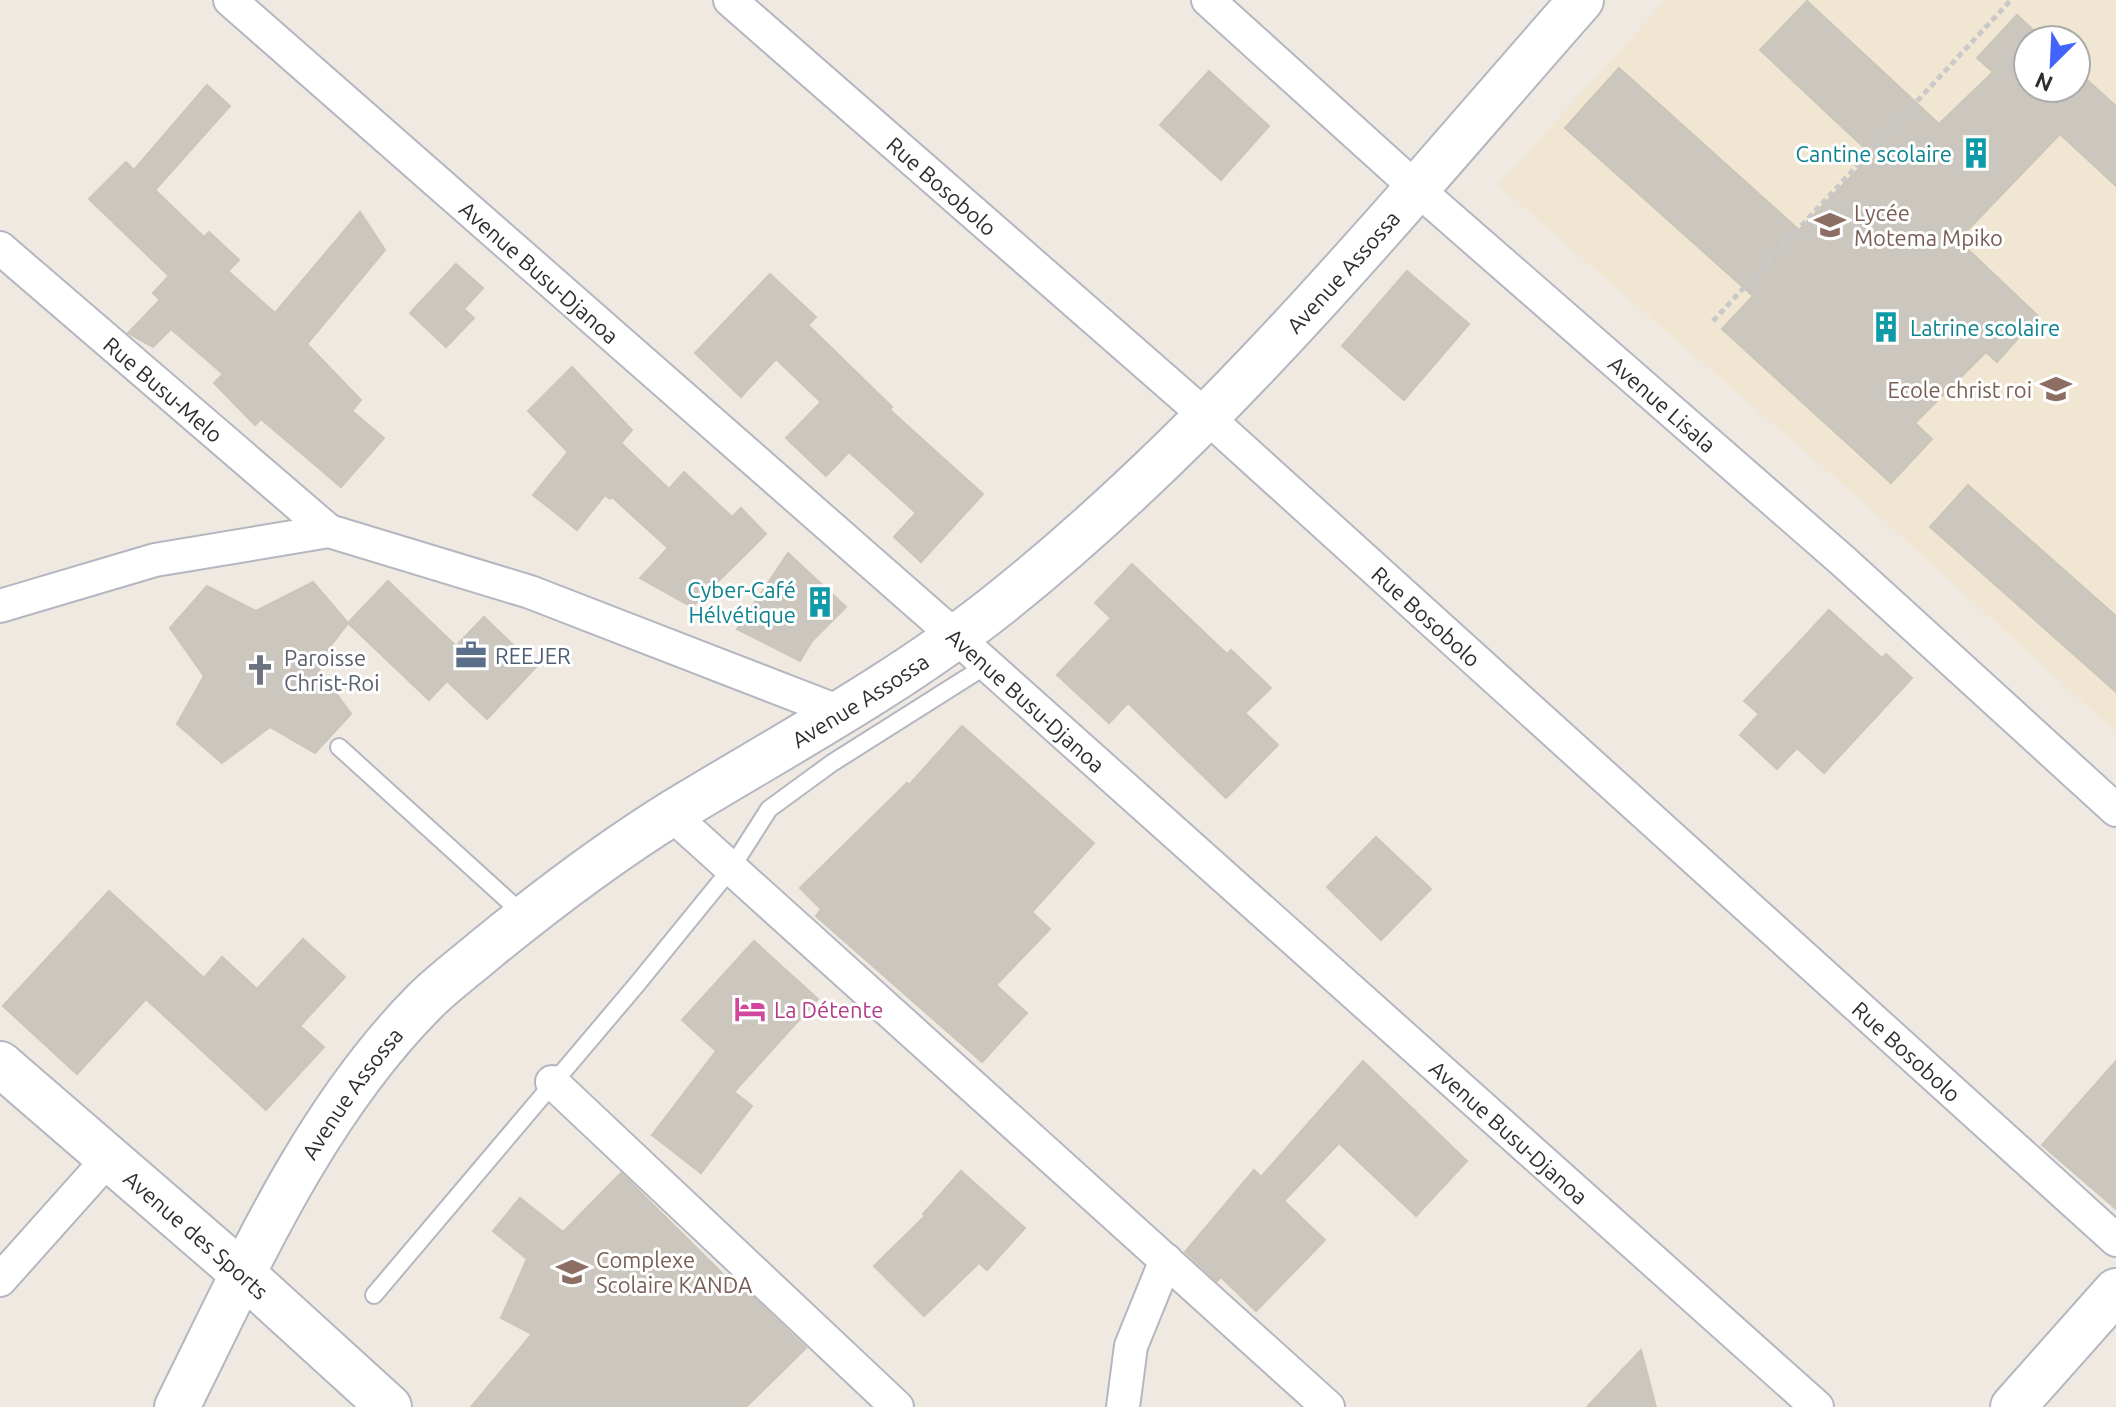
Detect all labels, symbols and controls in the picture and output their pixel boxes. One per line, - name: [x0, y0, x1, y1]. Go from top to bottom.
- north arrow: [2012, 24, 2092, 104]
- text: N: [2031, 68, 2056, 97]
- street label: Rue Bosobolo: [882, 131, 1002, 240]
- building icon: Cantine scolaire: [1959, 136, 1993, 170]
- place label: Cantine scolaire: [1795, 141, 1952, 166]
- street label: Avenue Busu-Djanoa: [455, 195, 624, 348]
- place label: Lycée Motema Mpiko: [1854, 200, 2003, 250]
- street label: Avenue Assossa: [1281, 205, 1404, 338]
- school or university icon: Lycée Motema Mpiko: [1813, 208, 1847, 242]
- building icon: Latrine scolaire: [1869, 310, 1903, 344]
- place label: Latrine scolaire: [1910, 315, 2060, 340]
- street label: Rue Busu-Melo: [99, 331, 228, 447]
- street label: Avenue Lisala: [1604, 350, 1721, 457]
- school or university icon: Ecole christ roi: [2039, 372, 2073, 406]
- place label: Ecole christ roi: [1887, 377, 2032, 402]
- street label: Rue Bosobolo: [1368, 561, 1486, 671]
- place label: Cyber-Café Hélvétique: [687, 577, 796, 627]
- building icon: Cyber-Café Hélvétique: [803, 585, 837, 619]
- street label: Avenue Busu-Djanoa: [942, 623, 1110, 777]
- office icon: REEJER: [454, 638, 488, 672]
- place label: REEJER: [495, 643, 571, 668]
- place label: Paroisse Christ-Roi: [284, 645, 380, 695]
- street label: Avenue Assossa: [787, 648, 933, 752]
- church icon: Paroisse Christ-Roi: [243, 653, 277, 687]
- hotel icon: La Détente: [733, 992, 767, 1026]
- street label: Rue Bosobolo: [1848, 996, 1966, 1106]
- place label: La Détente: [774, 997, 883, 1022]
- street label: Avenue Assossa: [296, 1022, 407, 1163]
- street label: Avenue Busu-Djanoa: [1425, 1055, 1593, 1209]
- street label: Avenue des Sports: [119, 1165, 274, 1304]
- place label: Complexe Scolaire KANDA: [596, 1247, 753, 1297]
- school or university icon: Complexe Scolaire KANDA: [555, 1255, 589, 1289]

